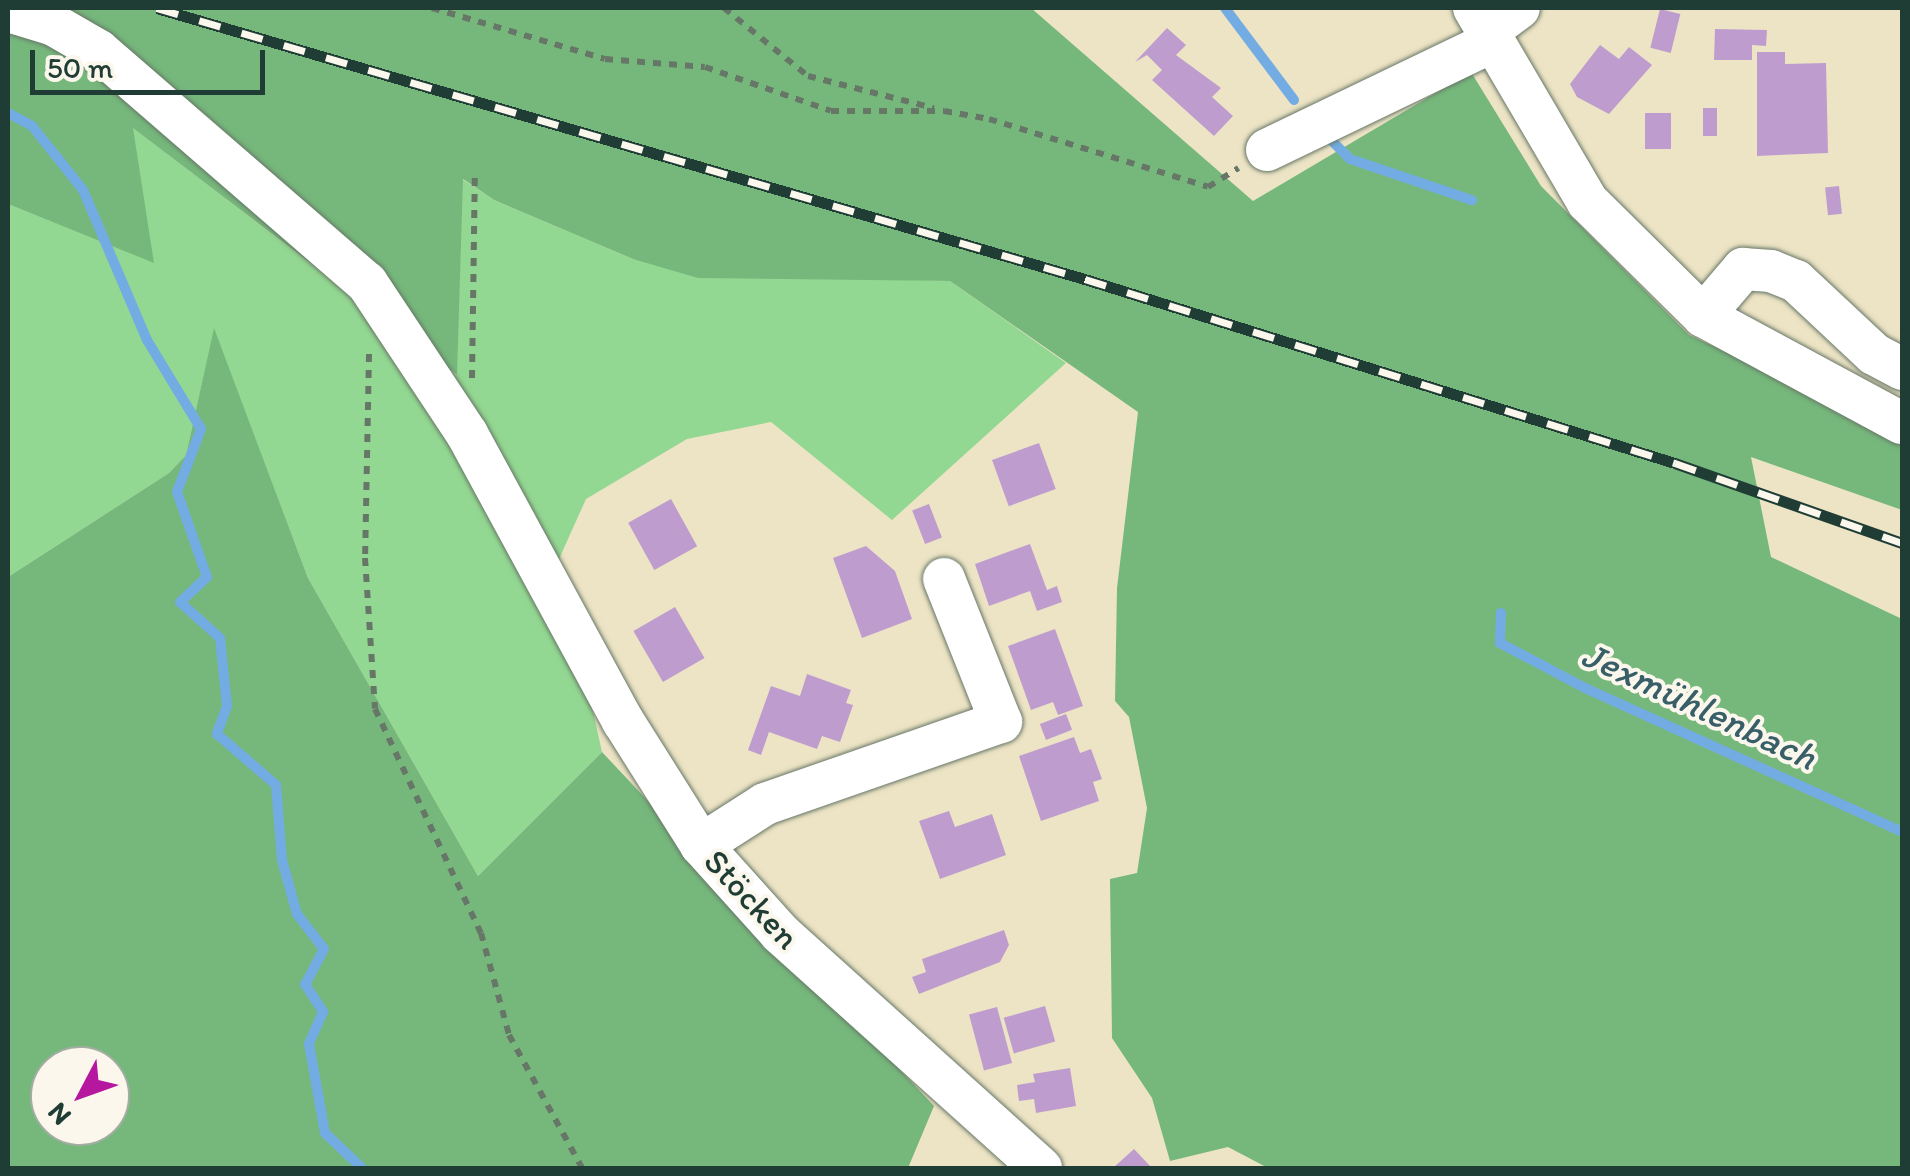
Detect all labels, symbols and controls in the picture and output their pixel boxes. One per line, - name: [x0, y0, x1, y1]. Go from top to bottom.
- scale bar: [35, 30, 270, 92]
- text: 50 m: [47, 49, 113, 86]
- water label: Jexmühlenbach: [1575, 632, 1823, 780]
- street label: Stöcken: [695, 840, 809, 958]
- north arrow: [30, 1046, 130, 1146]
- text: N: [40, 1096, 78, 1133]

